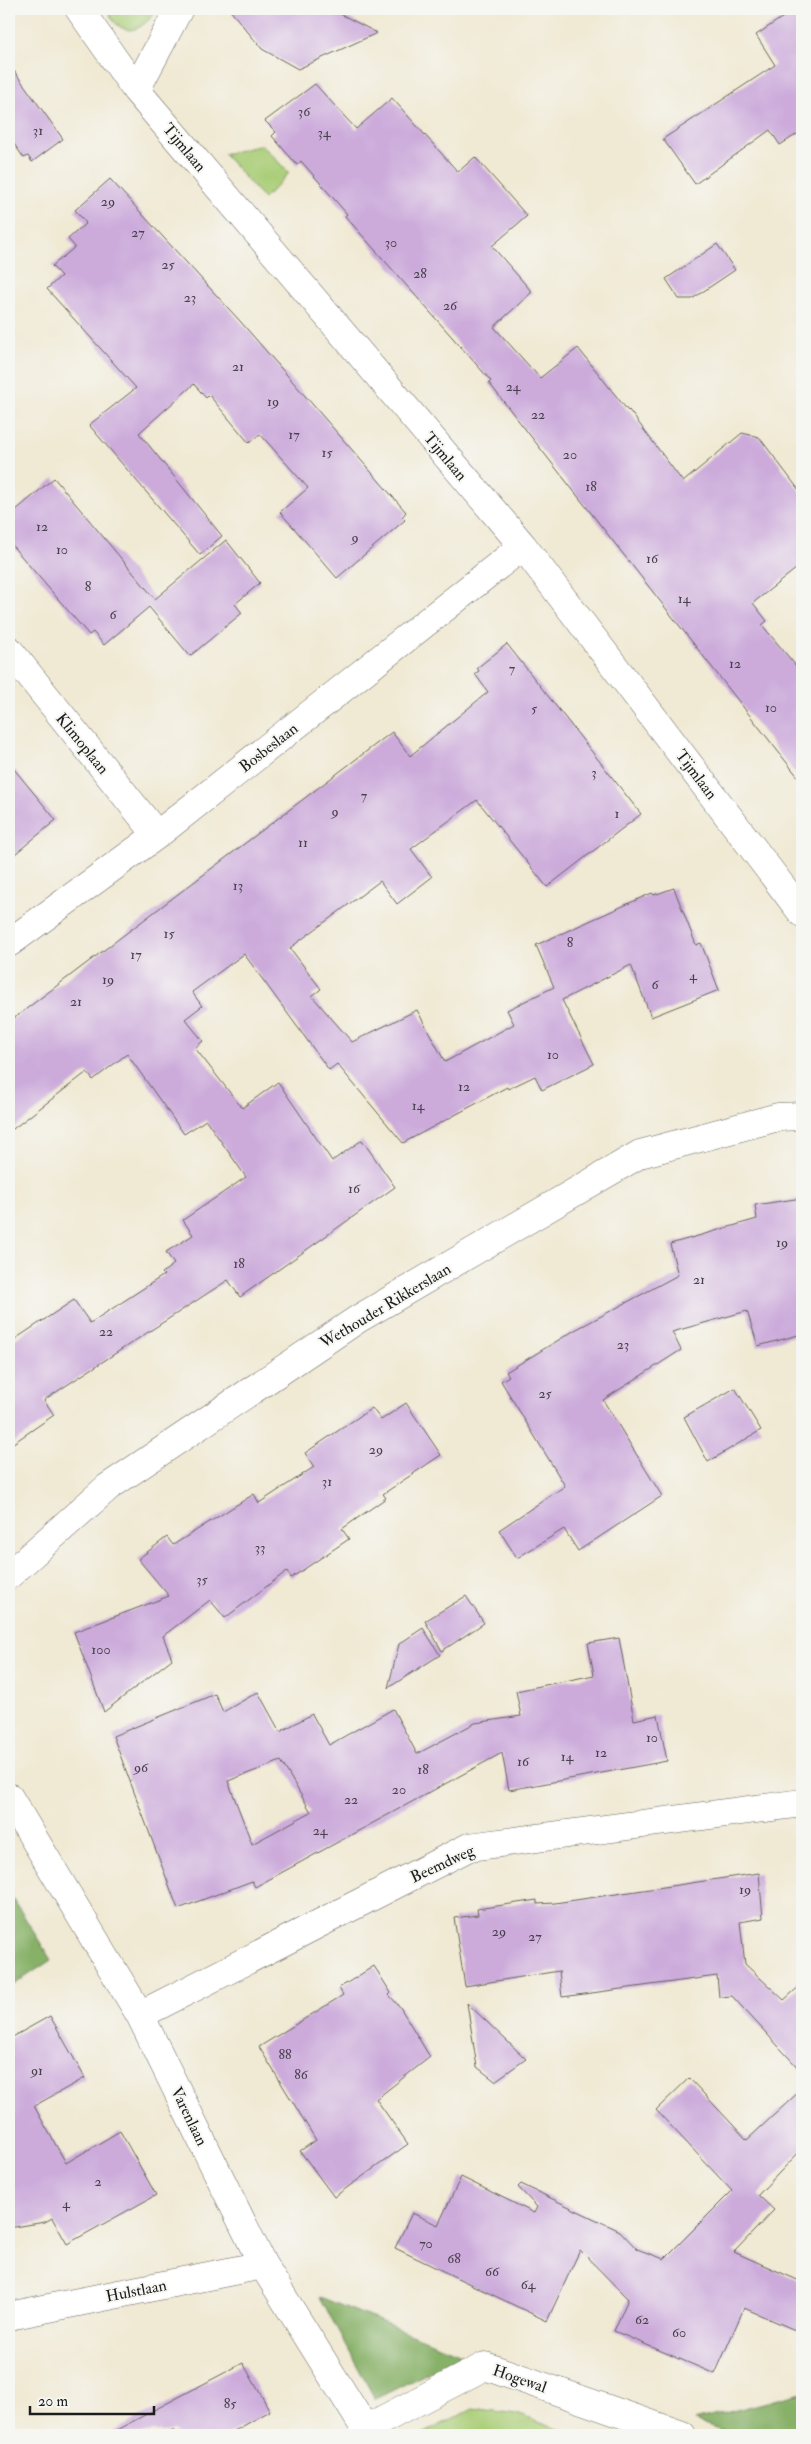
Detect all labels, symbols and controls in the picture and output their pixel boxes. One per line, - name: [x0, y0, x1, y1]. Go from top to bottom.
- house number: 36: [298, 103, 311, 120]
- street label: Tijmlaan: [158, 119, 210, 176]
- house number: 31: [33, 122, 43, 139]
- house number: 34: [318, 124, 332, 141]
- house number: 29: [101, 193, 115, 210]
- house number: 27: [131, 224, 145, 241]
- house number: 30: [385, 234, 397, 251]
- house number: 25: [161, 256, 175, 273]
- house number: 28: [413, 265, 427, 282]
- house number: 23: [184, 289, 196, 306]
- house number: 26: [443, 297, 458, 314]
- house number: 21: [232, 358, 244, 375]
- house number: 24: [506, 378, 522, 395]
- house number: 19: [267, 393, 279, 410]
- house number: 22: [531, 406, 545, 423]
- house number: 17: [288, 426, 300, 443]
- street label: Tijmlaan: [419, 428, 471, 485]
- house number: 15: [321, 444, 333, 461]
- house number: 20: [563, 446, 577, 463]
- house number: 18: [585, 478, 597, 495]
- house number: 12: [36, 518, 48, 535]
- house number: 9: [350, 529, 359, 546]
- house number: 10: [56, 541, 68, 558]
- house number: 16: [646, 550, 659, 567]
- house number: 8: [85, 578, 92, 595]
- house number: 14: [678, 590, 692, 607]
- house number: 6: [109, 606, 117, 623]
- house number: 12: [729, 655, 741, 672]
- house number: 7: [509, 660, 516, 677]
- house number: 10: [765, 699, 777, 716]
- house number: 5: [531, 700, 538, 717]
- street label: Klimoplaan: [51, 709, 113, 779]
- street label: Bosbeslaan: [235, 719, 302, 777]
- street label: Tijmlaan: [671, 746, 721, 804]
- house number: 3: [591, 764, 597, 781]
- house number: 7: [361, 787, 368, 804]
- house number: 9: [330, 803, 339, 820]
- house number: 1: [615, 805, 620, 822]
- house number: 11: [298, 834, 308, 851]
- house number: 13: [233, 877, 243, 894]
- house number: 15: [163, 925, 175, 942]
- house number: 8: [567, 934, 574, 951]
- house number: 17: [130, 946, 142, 963]
- house number: 4: [689, 967, 698, 984]
- house number: 19: [102, 971, 114, 988]
- house number: 6: [651, 976, 659, 993]
- house number: 21: [70, 993, 82, 1010]
- house number: 10: [547, 1046, 559, 1063]
- house number: 12: [458, 1078, 470, 1095]
- house number: 14: [412, 1097, 426, 1114]
- house number: 16: [348, 1180, 361, 1197]
- house number: 19: [776, 1234, 788, 1251]
- house number: 18: [233, 1255, 245, 1272]
- street label: Wethouder Rikkerslaan: [316, 1259, 455, 1353]
- house number: 21: [693, 1271, 705, 1288]
- house number: 22: [99, 1323, 113, 1340]
- house number: 23: [617, 1336, 629, 1353]
- house number: 25: [538, 1385, 552, 1402]
- house number: 29: [369, 1441, 383, 1458]
- house number: 31: [322, 1473, 332, 1490]
- house number: 33: [255, 1539, 265, 1556]
- house number: 35: [196, 1571, 209, 1588]
- house number: 100: [91, 1641, 111, 1658]
- house number: 10: [646, 1729, 658, 1746]
- house number: 12: [595, 1744, 607, 1761]
- house number: 14: [561, 1748, 575, 1765]
- house number: 16: [517, 1753, 530, 1770]
- house number: 96: [133, 1759, 149, 1776]
- house number: 18: [417, 1761, 429, 1778]
- house number: 20: [392, 1781, 406, 1798]
- house number: 22: [344, 1791, 358, 1808]
- house number: 24: [313, 1822, 329, 1839]
- street label: Beemdweg: [407, 1840, 479, 1887]
- house number: 19: [739, 1881, 751, 1898]
- house number: 29: [492, 1923, 506, 1940]
- house number: 27: [528, 1928, 542, 1945]
- house number: 88: [278, 2046, 292, 2063]
- house number: 91: [30, 2062, 43, 2079]
- house number: 86: [294, 2066, 309, 2083]
- street label: Varenlaan: [166, 2084, 212, 2149]
- house number: 2: [94, 2173, 102, 2190]
- house number: 4: [62, 2195, 71, 2212]
- house number: 70: [419, 2235, 433, 2252]
- house number: 68: [447, 2250, 461, 2267]
- house number: 66: [485, 2263, 500, 2280]
- street label: Hulstlaan: [104, 2275, 168, 2307]
- house number: 64: [521, 2276, 537, 2293]
- house number: 62: [635, 2311, 649, 2328]
- house number: 60: [672, 2324, 686, 2341]
- street label: Hogewal: [490, 2360, 549, 2397]
- scale bar: [30, 2384, 154, 2416]
- text: 20 m: [38, 2392, 68, 2411]
- house number: 85: [224, 2395, 237, 2412]

